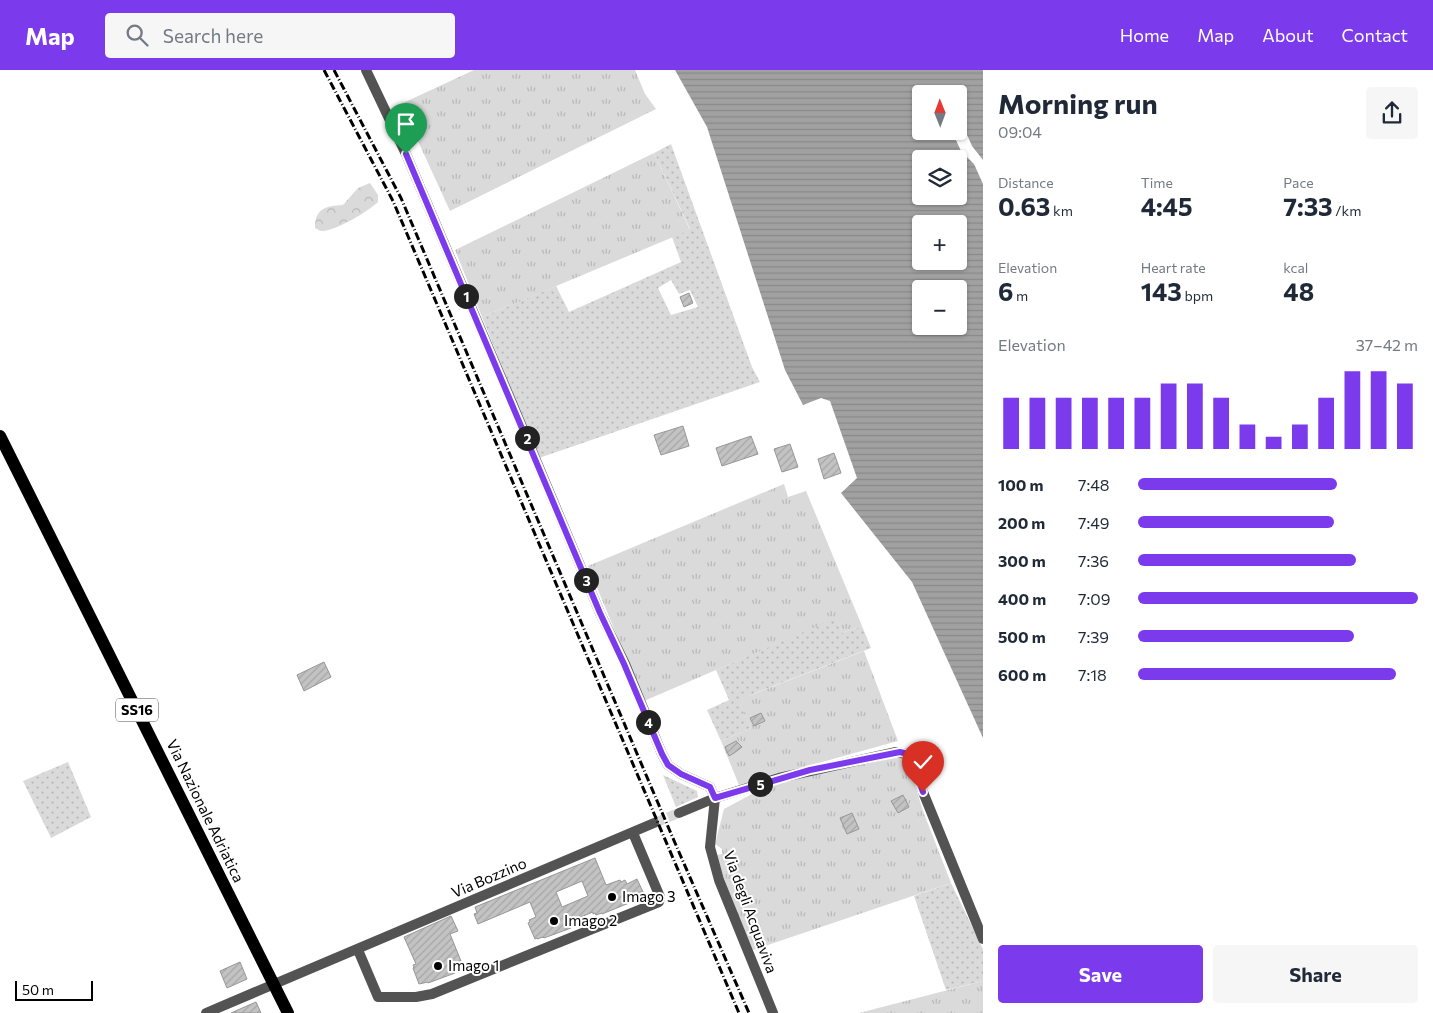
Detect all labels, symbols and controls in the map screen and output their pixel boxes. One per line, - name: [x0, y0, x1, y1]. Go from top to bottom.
- search box: [105, 13, 455, 58]
- text: Map: [25, 21, 75, 50]
- icon: search: [123, 21, 151, 49]
- text: Search here: [163, 24, 263, 47]
- text: Home: [1120, 24, 1169, 46]
- text: Map: [1197, 24, 1234, 46]
- text: About: [1262, 24, 1314, 46]
- text: Contact: [1342, 24, 1408, 46]
- north arrow: [912, 85, 968, 140]
- map controls: [912, 85, 967, 335]
- text: Morning run: [998, 86, 1158, 120]
- button: share: [1366, 87, 1418, 139]
- pin: [385, 103, 427, 154]
- icon: arrive: [392, 110, 420, 138]
- text: 09:04: [998, 122, 1042, 141]
- button: layers: [912, 150, 967, 205]
- text: Distance: [998, 174, 1054, 191]
- text: Time: [1141, 174, 1173, 191]
- text: Pace: [1283, 174, 1314, 191]
- text: 0.63: [998, 191, 1050, 221]
- text: 4:45: [1141, 191, 1193, 221]
- text: 7:33: [1283, 191, 1333, 221]
- text: km: [1050, 202, 1073, 219]
- text: /km: [1333, 202, 1361, 219]
- button: +: [912, 215, 967, 270]
- text: Elevation: [998, 259, 1057, 276]
- text: Heart rate: [1141, 259, 1206, 276]
- text: kcal: [1283, 259, 1308, 276]
- text: 6: [998, 276, 1013, 306]
- text: 143: [1141, 276, 1182, 306]
- text: 48: [1283, 276, 1314, 306]
- button: −: [912, 280, 967, 335]
- pin: 1: [454, 284, 478, 308]
- text: m: [1013, 287, 1028, 304]
- text: bpm: [1182, 287, 1213, 304]
- text: 1: [463, 288, 470, 305]
- text: Elevation: [998, 335, 1066, 354]
- text: 37–42 m: [1356, 335, 1418, 354]
- pin: 2: [514, 426, 540, 450]
- text: 2: [524, 430, 531, 447]
- text: 100 m: [998, 475, 1044, 494]
- text: 7:48: [1078, 475, 1110, 494]
- text: 200 m: [998, 513, 1045, 532]
- text: 7:49: [1078, 513, 1110, 532]
- text: 300 m: [998, 551, 1046, 570]
- text: 7:36: [1078, 551, 1109, 570]
- pin: 3: [574, 568, 598, 592]
- text: 3: [582, 572, 591, 589]
- text: 400 m: [998, 589, 1046, 608]
- text: 7:09: [1078, 589, 1110, 608]
- text: 500 m: [998, 627, 1046, 646]
- text: 7:39: [1078, 627, 1109, 646]
- text: 600 m: [998, 665, 1046, 684]
- text: 7:18: [1078, 665, 1107, 684]
- road number: SS16: [116, 698, 158, 722]
- pin: 4: [636, 710, 660, 734]
- text: 4: [644, 714, 653, 731]
- street label: Via Nazionale Adriatica: [163, 736, 248, 885]
- pin: [902, 741, 944, 792]
- icon: check: [909, 748, 937, 776]
- pin: 5: [748, 772, 772, 796]
- text: 5: [756, 776, 765, 793]
- street label: Via degli Acquaviva: [720, 848, 782, 975]
- street label: Via Bozzino: [448, 853, 529, 901]
- place label: Imago 3: [622, 887, 676, 905]
- marker: Imago 3: [606, 891, 618, 903]
- place label: Imago 2: [564, 911, 617, 929]
- marker: Imago 2: [548, 915, 560, 927]
- button: Save: [998, 945, 1203, 1003]
- button: Share: [1213, 945, 1418, 1003]
- place label: Imago 1: [448, 956, 499, 974]
- marker: Imago 1: [432, 960, 444, 972]
- scale bar: [15, 978, 92, 1001]
- text: 50 m: [22, 981, 54, 998]

